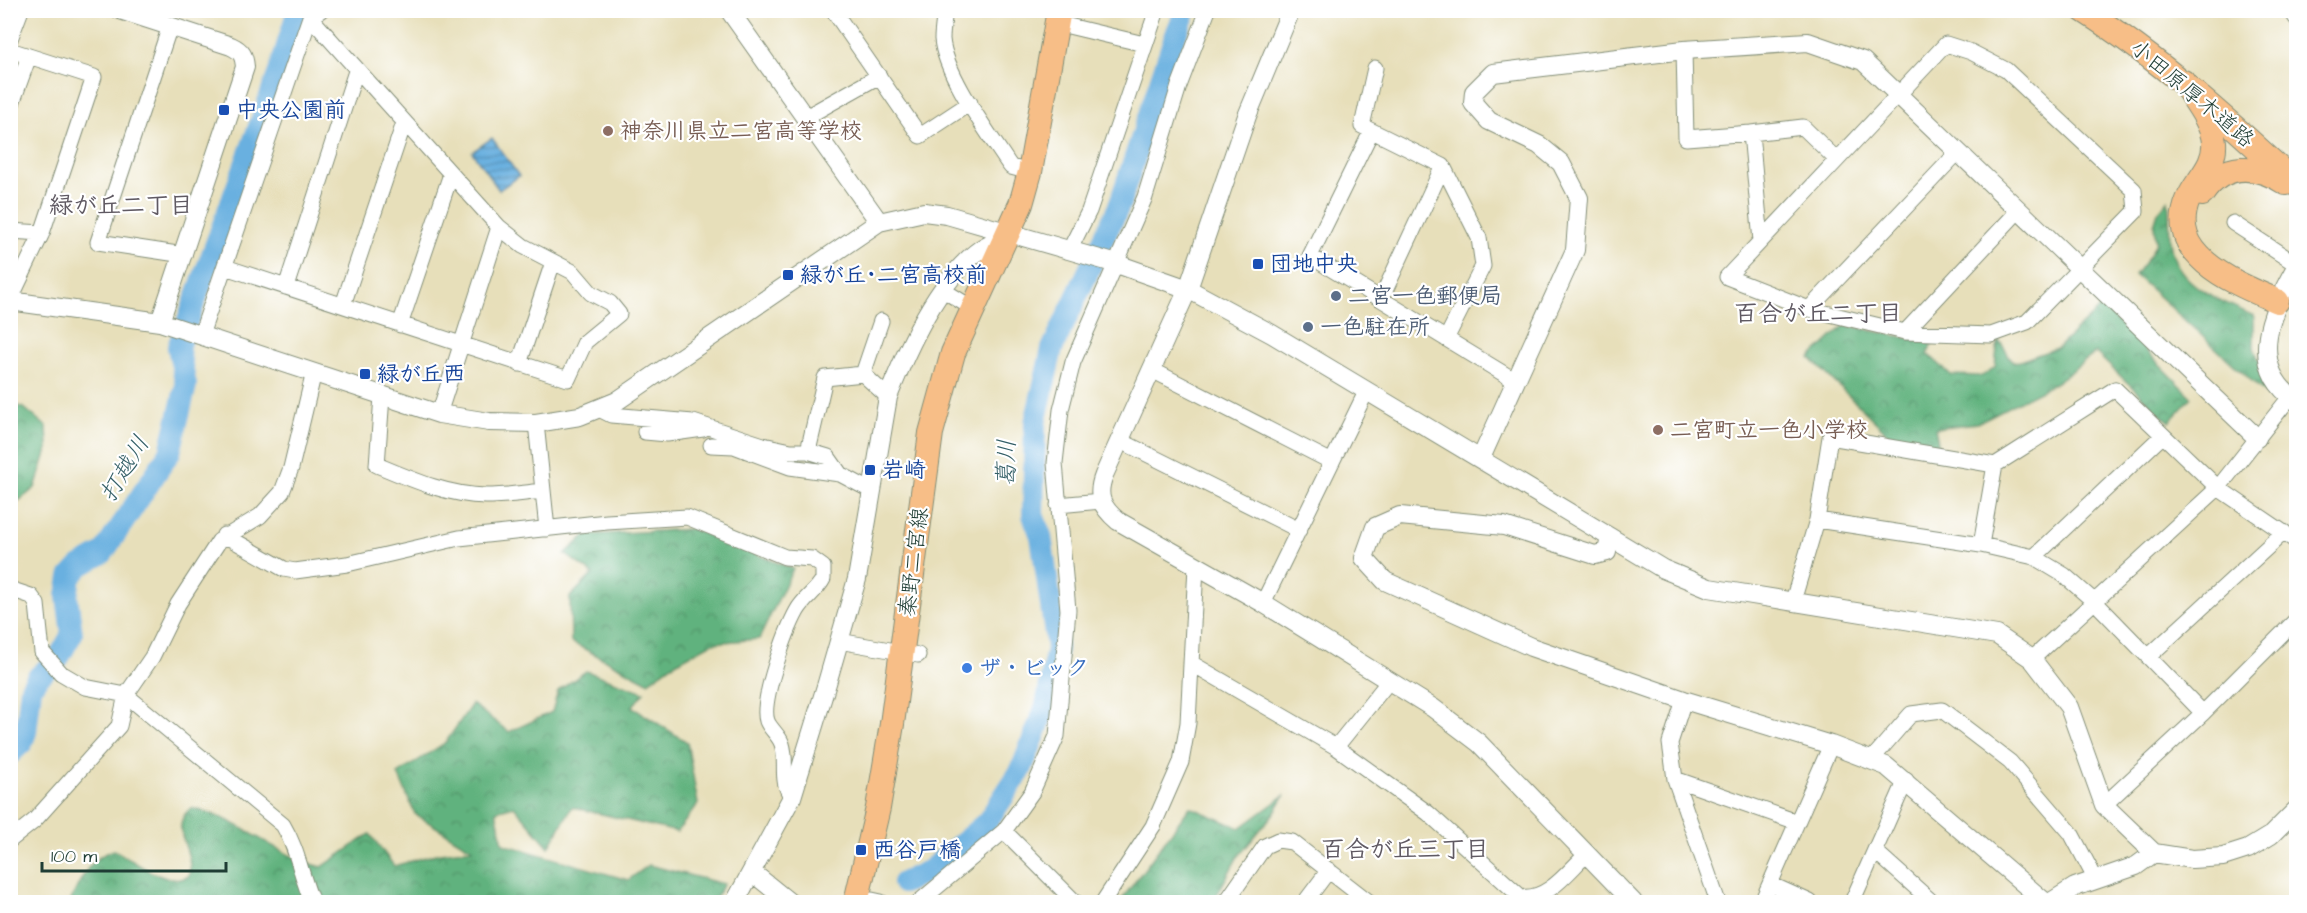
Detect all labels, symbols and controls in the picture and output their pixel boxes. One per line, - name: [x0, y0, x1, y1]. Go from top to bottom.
- street label: 小田原厚木道路: [2123, 33, 2261, 155]
- place label: 中央公園前: [236, 95, 346, 126]
- marker: 中央公園前: [217, 103, 231, 117]
- place label: 神奈川県立二宮高等学校: [620, 116, 862, 147]
- marker: 神奈川県立二宮高等学校: [601, 124, 615, 138]
- district label: 緑が丘二丁目: [49, 189, 193, 223]
- place label: 団地中央: [1270, 249, 1358, 280]
- marker: 団地中央: [1251, 257, 1265, 271]
- place label: 緑が丘･二宮高校前: [800, 260, 987, 291]
- marker: 緑が丘･二宮高校前: [781, 268, 795, 282]
- place label: 二宮一色郵便局: [1348, 281, 1502, 312]
- marker: 二宮一色郵便局: [1329, 289, 1343, 303]
- district label: 百合が丘二丁目: [1734, 297, 1902, 331]
- place label: 一色駐在所: [1320, 312, 1430, 343]
- marker: 一色駐在所: [1301, 320, 1315, 334]
- place label: 緑が丘西: [377, 359, 465, 390]
- marker: 緑が丘西: [358, 367, 372, 381]
- place label: 二宮町立一色小学校: [1670, 415, 1868, 446]
- marker: 二宮町立一色小学校: [1651, 423, 1665, 437]
- water label: 打越川: [92, 429, 158, 509]
- water label: 葛川: [990, 439, 1024, 487]
- place label: 岩崎: [882, 455, 926, 486]
- marker: 岩崎: [863, 463, 877, 477]
- street label: 秦野二宮線: [892, 506, 936, 618]
- place label: ザ・ビック: [979, 653, 1089, 684]
- marker: ザ・ビック: [960, 661, 974, 675]
- district label: 百合が丘三丁目: [1321, 833, 1489, 867]
- scale bar: [42, 835, 226, 873]
- place label: 西谷戸橋: [873, 835, 961, 866]
- marker: 西谷戸橋: [854, 843, 868, 857]
- text: 100 m: [51, 844, 97, 869]

